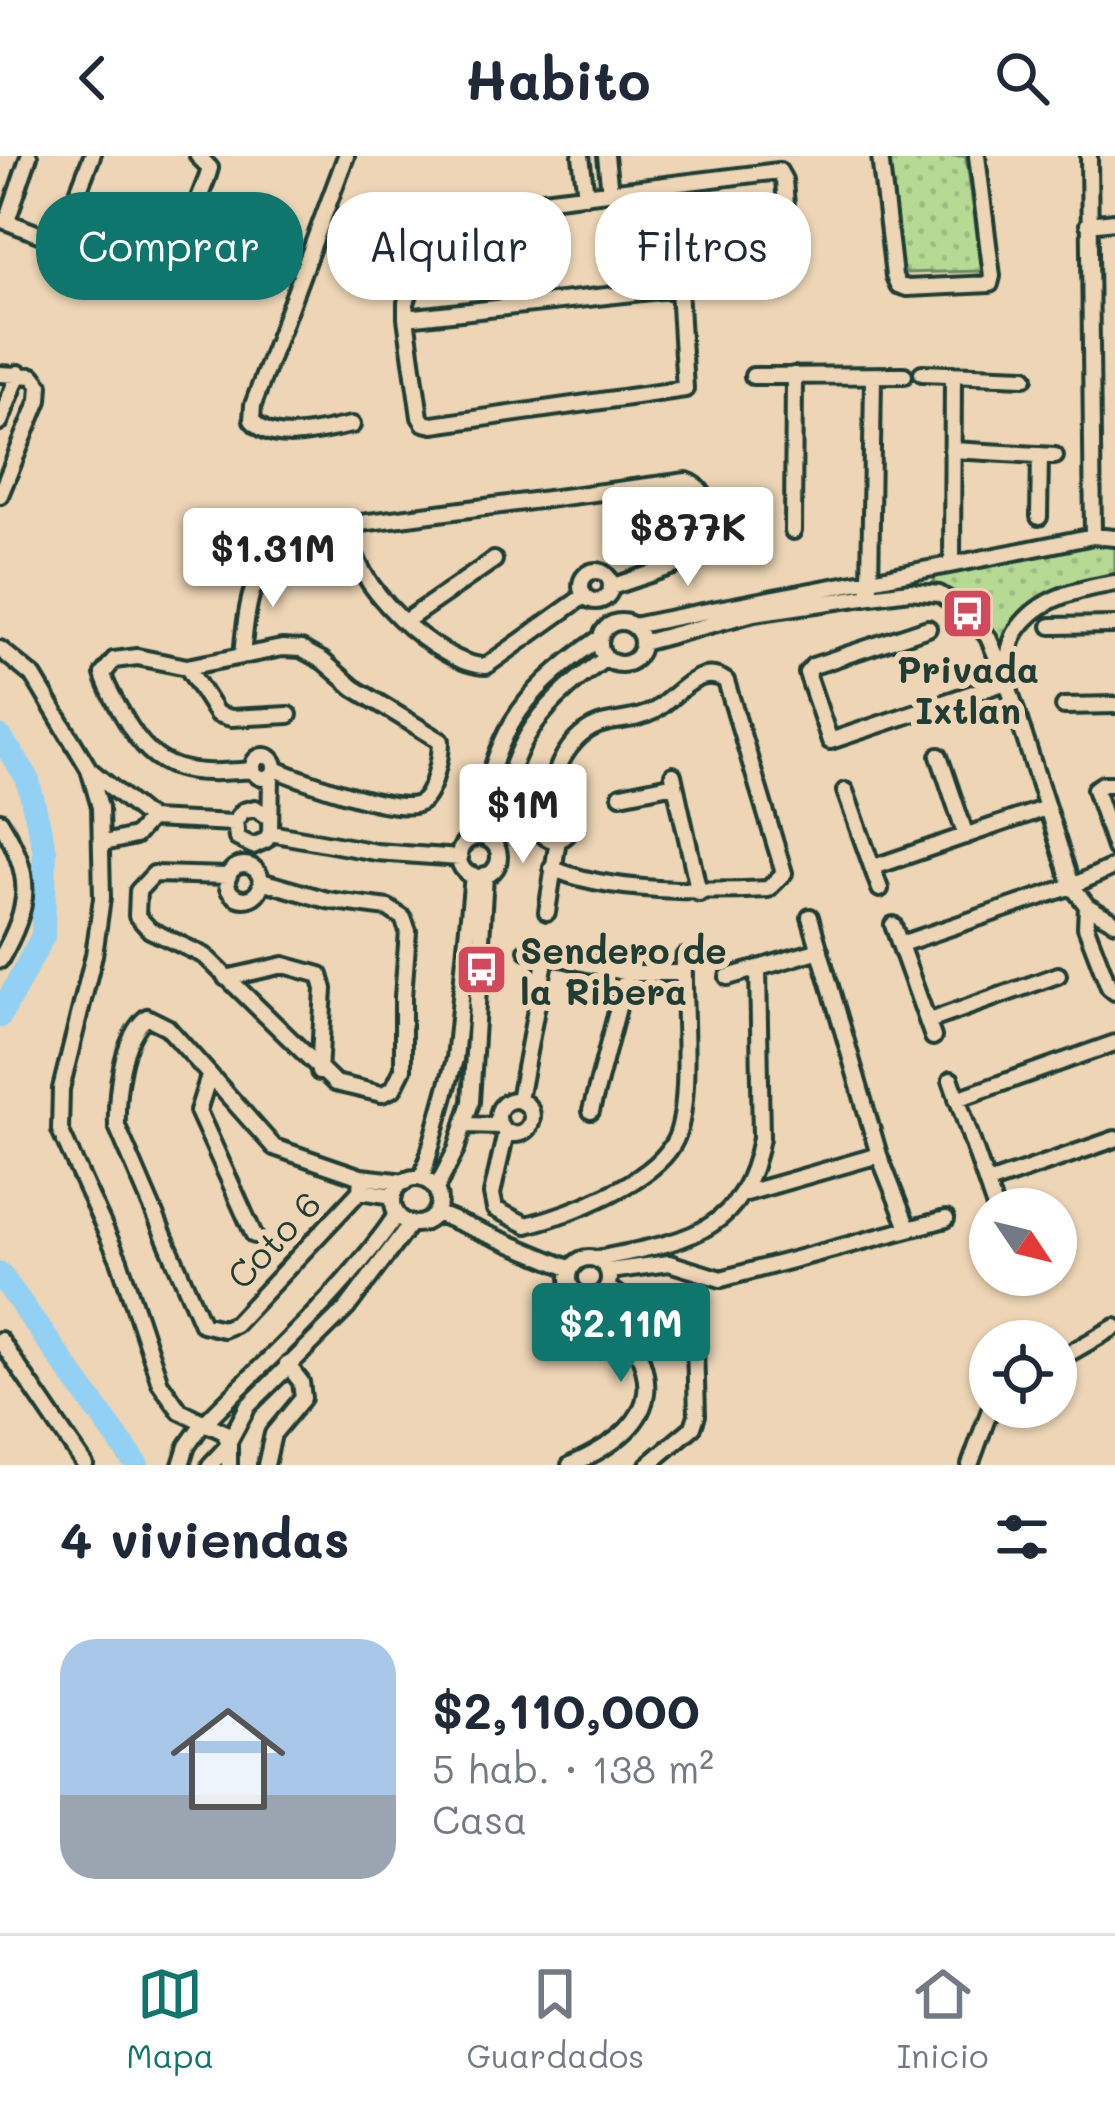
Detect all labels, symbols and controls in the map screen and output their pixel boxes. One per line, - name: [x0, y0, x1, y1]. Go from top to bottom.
- text: Habito: [465, 43, 650, 114]
- icon: back: [60, 45, 126, 111]
- icon: search: [989, 45, 1055, 111]
- chip: Comprar: [36, 192, 303, 300]
- chip: Alquilar: [327, 192, 571, 300]
- chip: Filtros: [595, 192, 811, 300]
- pin: $877K: [604, 487, 772, 589]
- text: $877K: [629, 500, 747, 551]
- pin: $1.31M: [175, 508, 371, 610]
- text: $1.31M: [210, 521, 336, 572]
- bus stop icon: Privada Ixtlan: [940, 585, 996, 641]
- place label: Privada Ixtlan: [897, 645, 1039, 733]
- pin: $1M: [465, 764, 581, 866]
- text: $1M: [487, 777, 559, 828]
- place label: Sendero de la Ribera: [520, 926, 727, 1014]
- bus stop icon: Sendero de la Ribera: [453, 942, 509, 998]
- street label: Coto 6: [216, 1180, 330, 1298]
- north arrow: [969, 1188, 1077, 1296]
- map controls: [969, 1188, 1077, 1428]
- pin: $2.11M: [523, 1283, 719, 1385]
- text: $2.11M: [559, 1296, 683, 1347]
- button: locate: [969, 1320, 1077, 1428]
- text: 4 viviendas: [60, 1504, 349, 1571]
- icon: filters: [989, 1504, 1055, 1570]
- text: $2,110,000: [432, 1675, 700, 1742]
- icon: home: [156, 1687, 300, 1831]
- text: 5 hab. · 138 m²: [432, 1742, 714, 1793]
- text: Casa: [432, 1793, 527, 1844]
- tab: Mapa: [126, 1961, 214, 2076]
- tab: Guardados: [467, 1961, 644, 2076]
- tab: Inicio: [897, 1961, 989, 2076]

